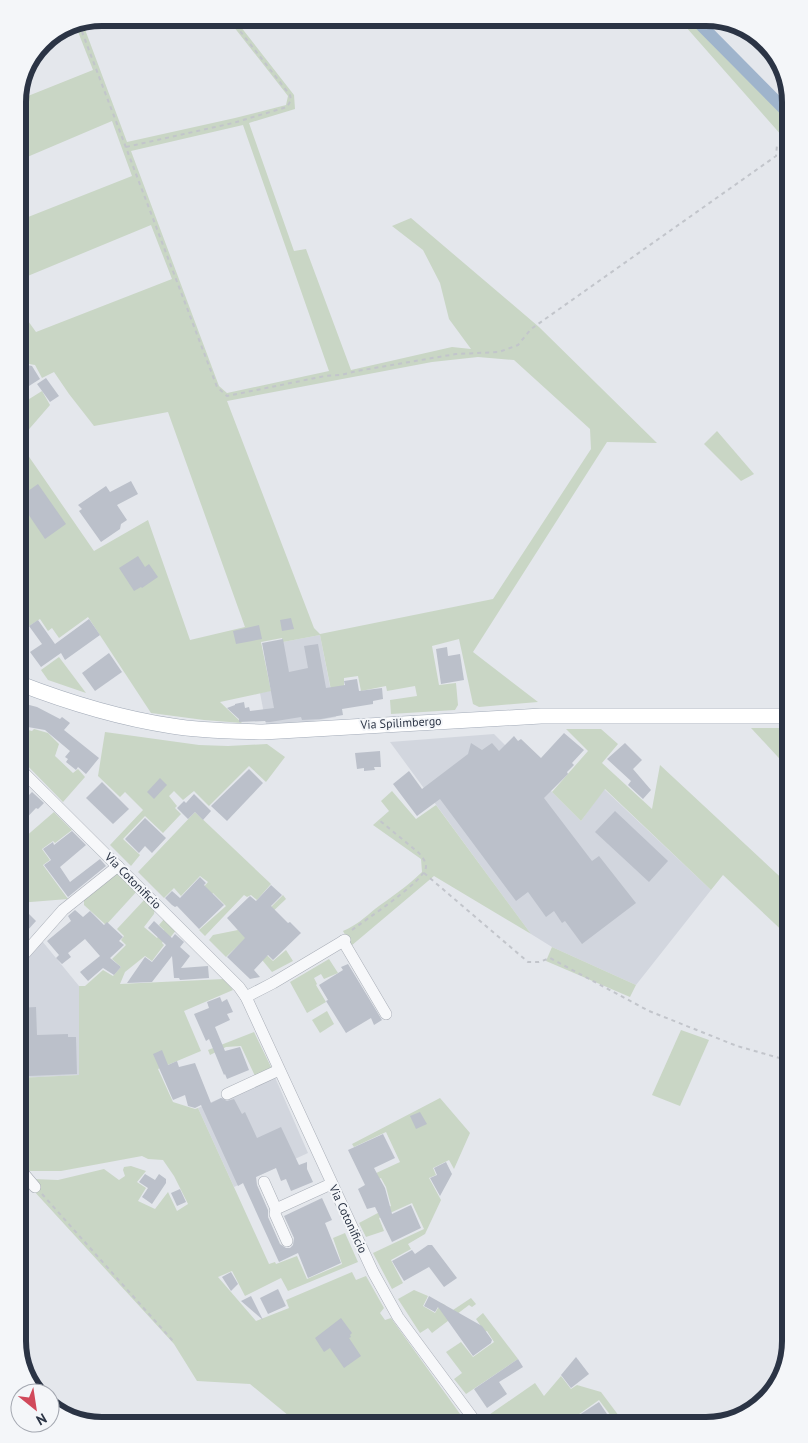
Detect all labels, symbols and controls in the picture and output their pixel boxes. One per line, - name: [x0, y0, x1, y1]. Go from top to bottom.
- street label: Via Spilimbergo: [359, 713, 442, 732]
- street label: Via Cotonificio: [101, 849, 165, 912]
- street label: Via Cotonificio: [326, 1181, 371, 1255]
- north arrow: [10, 1383, 60, 1433]
- text: N: [33, 1409, 50, 1429]

